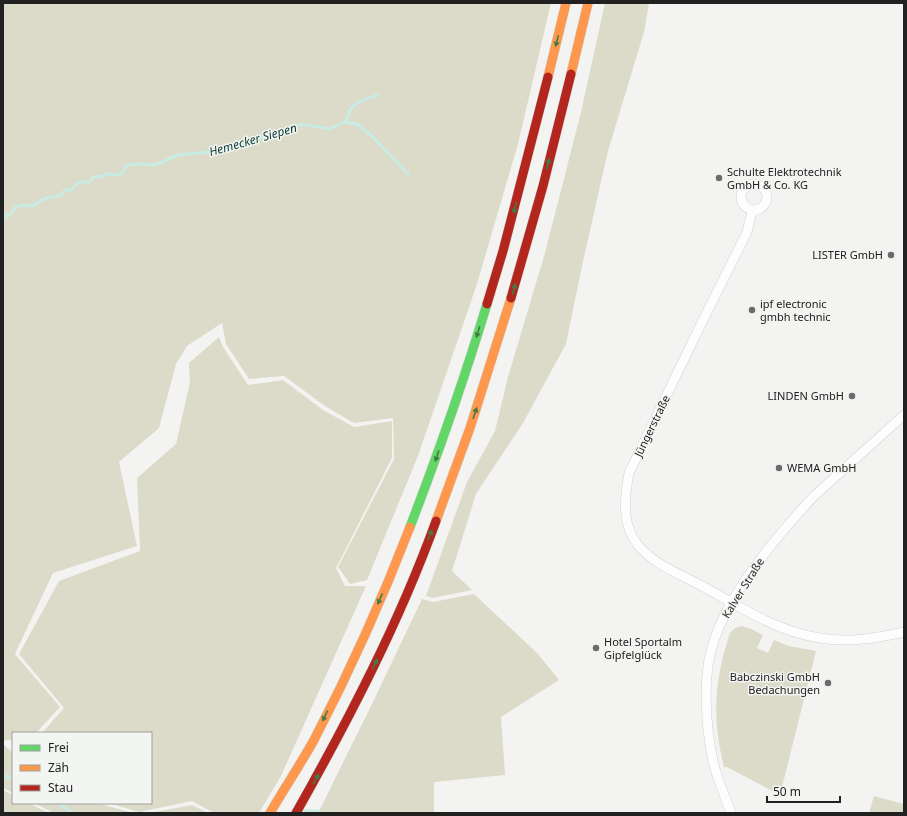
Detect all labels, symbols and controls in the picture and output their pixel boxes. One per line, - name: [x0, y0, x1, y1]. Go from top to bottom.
- one-way arrow: [554, 35, 560, 47]
- water label: Hemecker Siepen: [207, 119, 299, 160]
- one-way arrow: [546, 158, 552, 170]
- place label: Schulte Elektrotechnik GmbH & Co. KG: [727, 164, 842, 192]
- marker: Schulte Elektrotechnik GmbH & Co. KG: [714, 173, 724, 183]
- one-way arrow: [511, 201, 517, 214]
- place label: LISTER GmbH: [812, 247, 883, 262]
- marker: LISTER GmbH: [886, 250, 896, 260]
- one-way arrow: [511, 283, 517, 295]
- place label: ipf electronic gmbh technic: [760, 296, 831, 324]
- marker: ipf electronic gmbh technic: [747, 305, 757, 315]
- one-way arrow: [475, 327, 481, 339]
- place label: LINDEN GmbH: [768, 388, 844, 403]
- marker: LINDEN GmbH: [847, 391, 857, 401]
- street label: Jüngerstraße: [630, 392, 673, 460]
- one-way arrow: [472, 407, 478, 419]
- one-way arrow: [434, 450, 440, 462]
- place label: WEMA GmbH: [787, 460, 856, 475]
- marker: WEMA GmbH: [774, 463, 784, 473]
- one-way arrow: [428, 529, 434, 541]
- street label: Kalver Straße: [718, 555, 767, 621]
- one-way arrow: [377, 593, 383, 605]
- place label: Hotel Sportalm Gipfelglück: [604, 634, 682, 662]
- marker: Hotel Sportalm Gipfelglück: [591, 643, 601, 653]
- one-way arrow: [372, 658, 378, 669]
- place label: Babczinski GmbH Bedachungen: [730, 669, 820, 697]
- marker: Babczinski GmbH Bedachungen: [823, 678, 833, 688]
- one-way arrow: [322, 711, 328, 722]
- legend: [12, 732, 152, 804]
- text: Frei: [48, 739, 69, 756]
- text: Zäh: [48, 759, 69, 776]
- one-way arrow: [312, 773, 319, 785]
- scale bar: [767, 778, 840, 804]
- text: Stau: [48, 779, 73, 796]
- text: 50 m: [773, 783, 801, 800]

